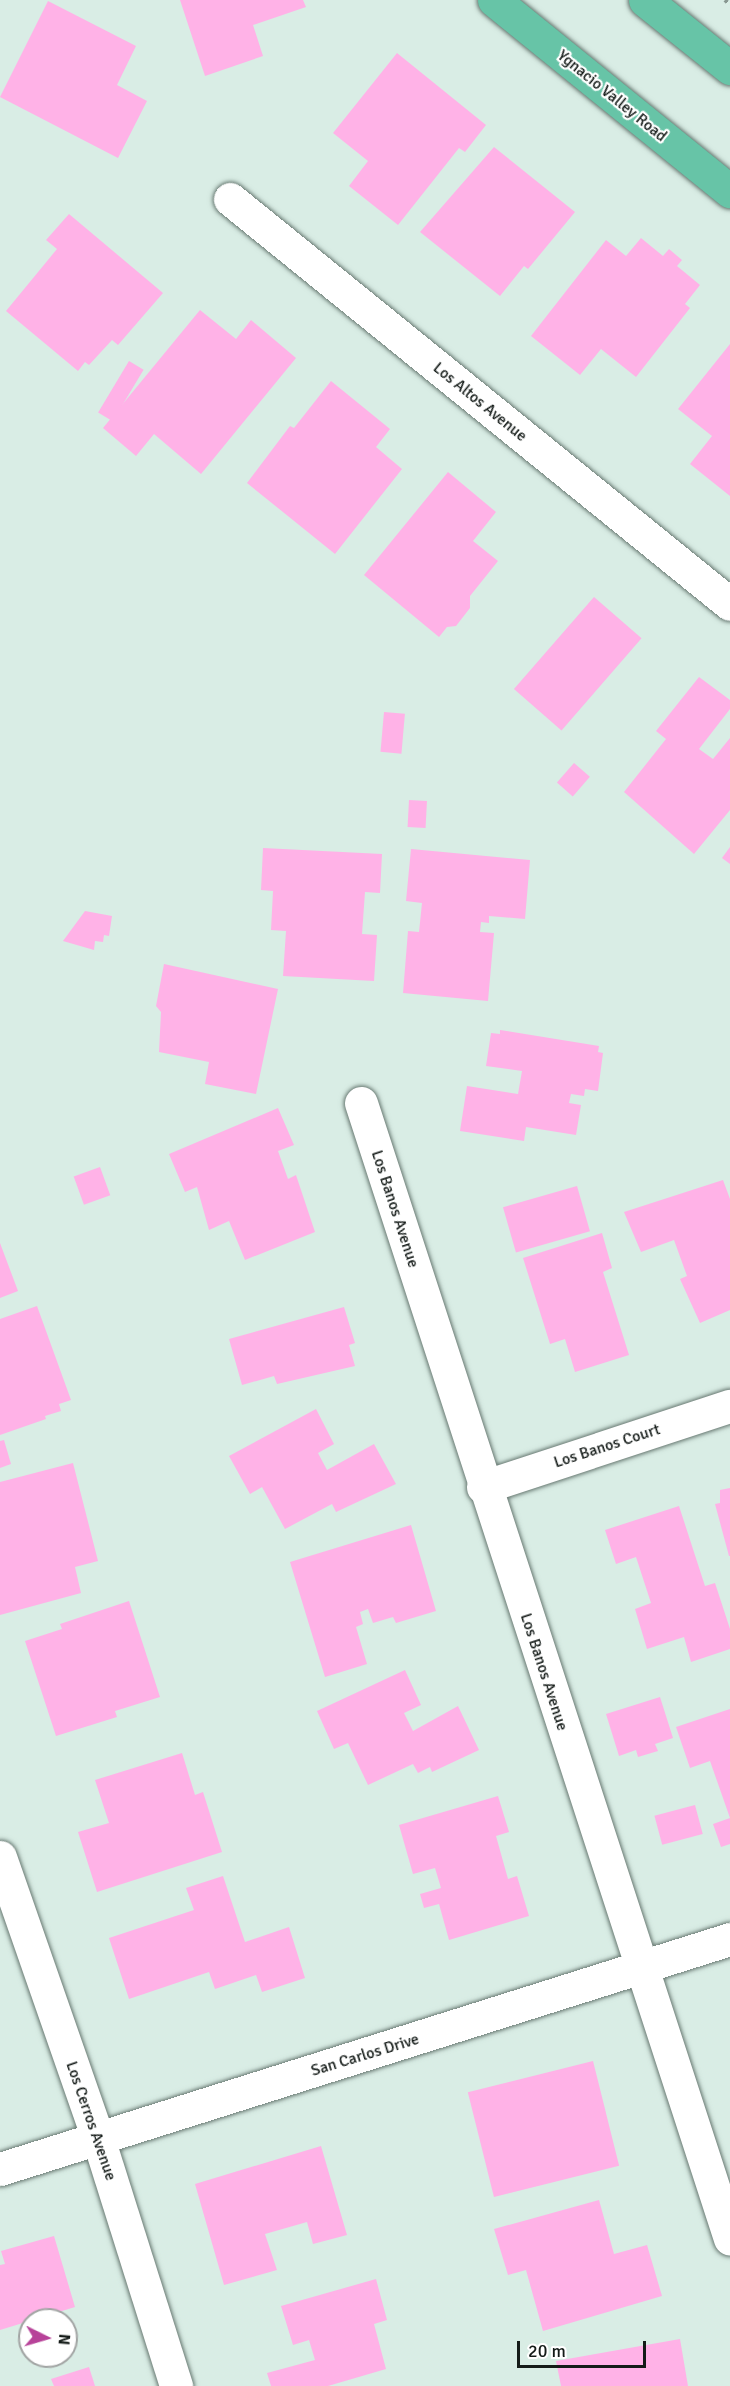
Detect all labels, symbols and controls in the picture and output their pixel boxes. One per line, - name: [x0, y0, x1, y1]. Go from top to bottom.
- street label: Ygnacio Valley Road: [553, 46, 671, 146]
- street label: Los Altos Avenue: [429, 358, 531, 446]
- street label: Los Banos Avenue: [367, 1148, 423, 1270]
- street label: Los Banos Court: [551, 1420, 663, 1472]
- street label: Los Banos Avenue: [516, 1611, 572, 1733]
- street label: San Carlos Drive: [309, 2029, 421, 2081]
- street label: Los Cerros Avenue: [62, 2059, 120, 2183]
- north arrow: [18, 2308, 78, 2368]
- scale bar: [520, 2329, 649, 2367]
- text: N: [53, 2333, 74, 2346]
- text: 20 m: [528, 2340, 566, 2362]

